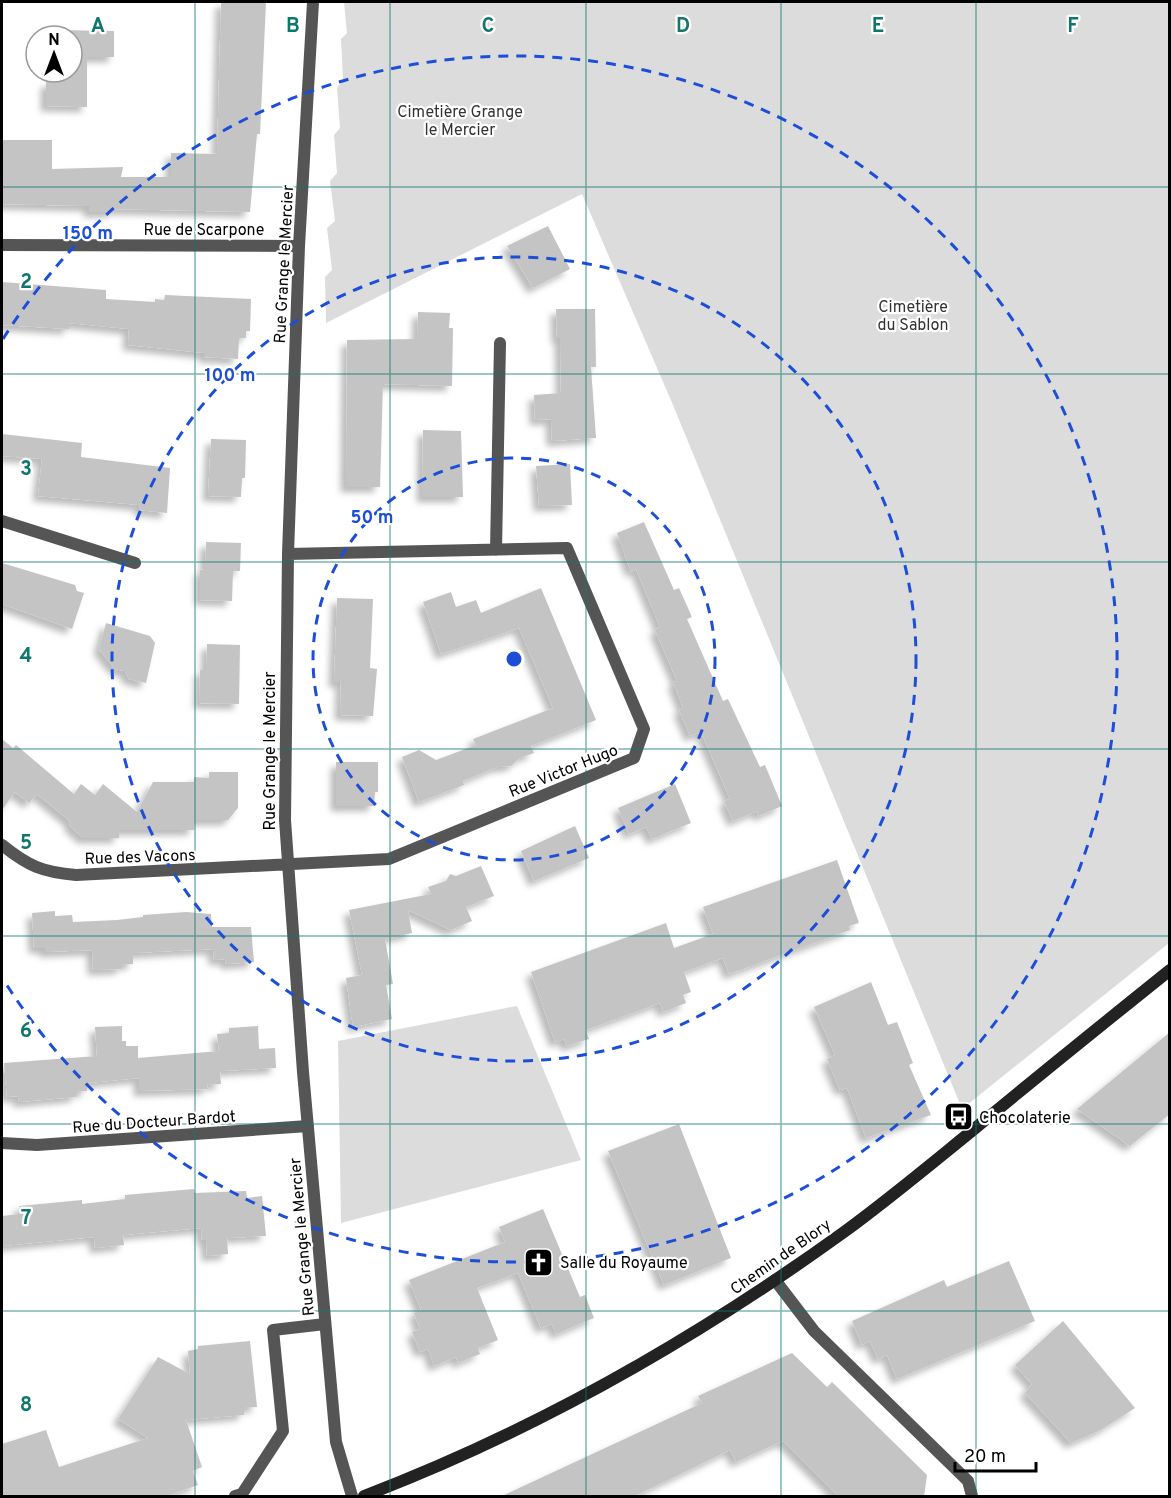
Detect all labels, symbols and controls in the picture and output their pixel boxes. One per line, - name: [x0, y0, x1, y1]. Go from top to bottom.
- text: A: [91, 14, 105, 40]
- text: B: [286, 14, 300, 40]
- text: C: [482, 14, 494, 40]
- text: D: [676, 14, 690, 40]
- text: E: [872, 14, 884, 40]
- text: F: [1067, 14, 1079, 40]
- north arrow: [24, 24, 84, 84]
- text: N: [48, 31, 60, 51]
- park label: Cimetière Grange le Mercier: [397, 103, 523, 141]
- street label: Rue Grange le Mercier: [271, 184, 299, 344]
- street label: Rue de Scarpone: [144, 221, 264, 241]
- text: 150 m: [63, 223, 113, 246]
- text: 2: [20, 270, 32, 296]
- park label: Cimetière du Sablon: [878, 298, 948, 336]
- text: 100 m: [204, 365, 256, 388]
- text: 3: [20, 457, 32, 483]
- text: 50 m: [350, 507, 394, 530]
- text: 4: [20, 644, 32, 670]
- centre of rings: [504, 649, 524, 669]
- street label: Rue Grange le Mercier: [261, 672, 281, 830]
- street label: Rue Victor Hugo: [506, 741, 621, 803]
- text: 5: [20, 831, 32, 857]
- street label: Rue des Vacons: [84, 846, 196, 870]
- text: 6: [20, 1019, 32, 1045]
- bus stop icon: Chocolaterie: [942, 1101, 974, 1133]
- street label: Rue du Docteur Bardot: [72, 1107, 237, 1139]
- place label: Chocolaterie: [979, 1109, 1071, 1129]
- street label: Rue Grange le Mercier: [286, 1157, 320, 1317]
- text: 7: [21, 1206, 31, 1232]
- street label: Chemin de Blory: [727, 1215, 835, 1300]
- church icon: Salle du Royaume: [523, 1246, 555, 1278]
- place label: Salle du Royaume: [560, 1254, 688, 1274]
- text: 8: [20, 1393, 32, 1419]
- scale bar: [955, 1435, 1036, 1473]
- text: 20 m: [964, 1446, 1006, 1469]

